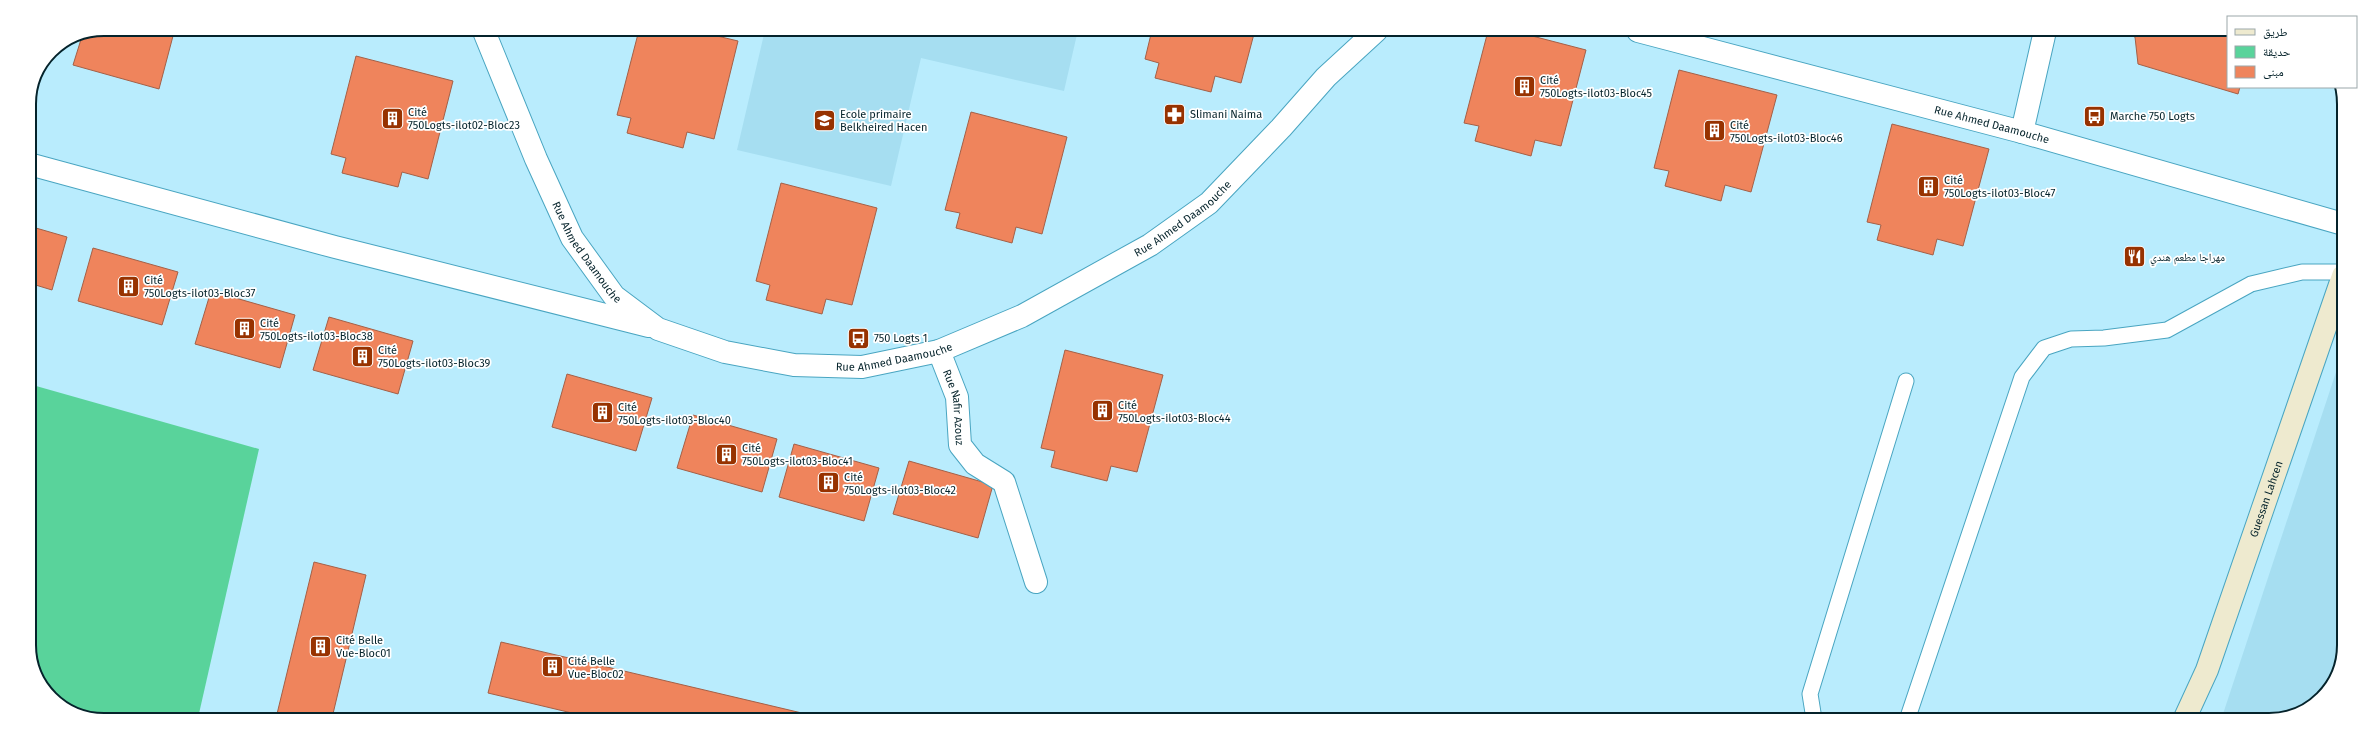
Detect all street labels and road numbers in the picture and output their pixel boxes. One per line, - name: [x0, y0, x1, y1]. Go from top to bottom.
- street label: Rue Ahmed Daamouche: [1933, 103, 2051, 147]
- street label: Rue Ahmed Daamouche: [1132, 178, 1234, 260]
- street label: Rue Ahmed Daamouche: [549, 200, 624, 306]
- street label: Rue Ahmed Daamouche: [836, 340, 954, 374]
- street label: Rue Nafir Azouz: [940, 368, 966, 446]
- street label: Guessan Lahcen: [2247, 459, 2286, 539]

